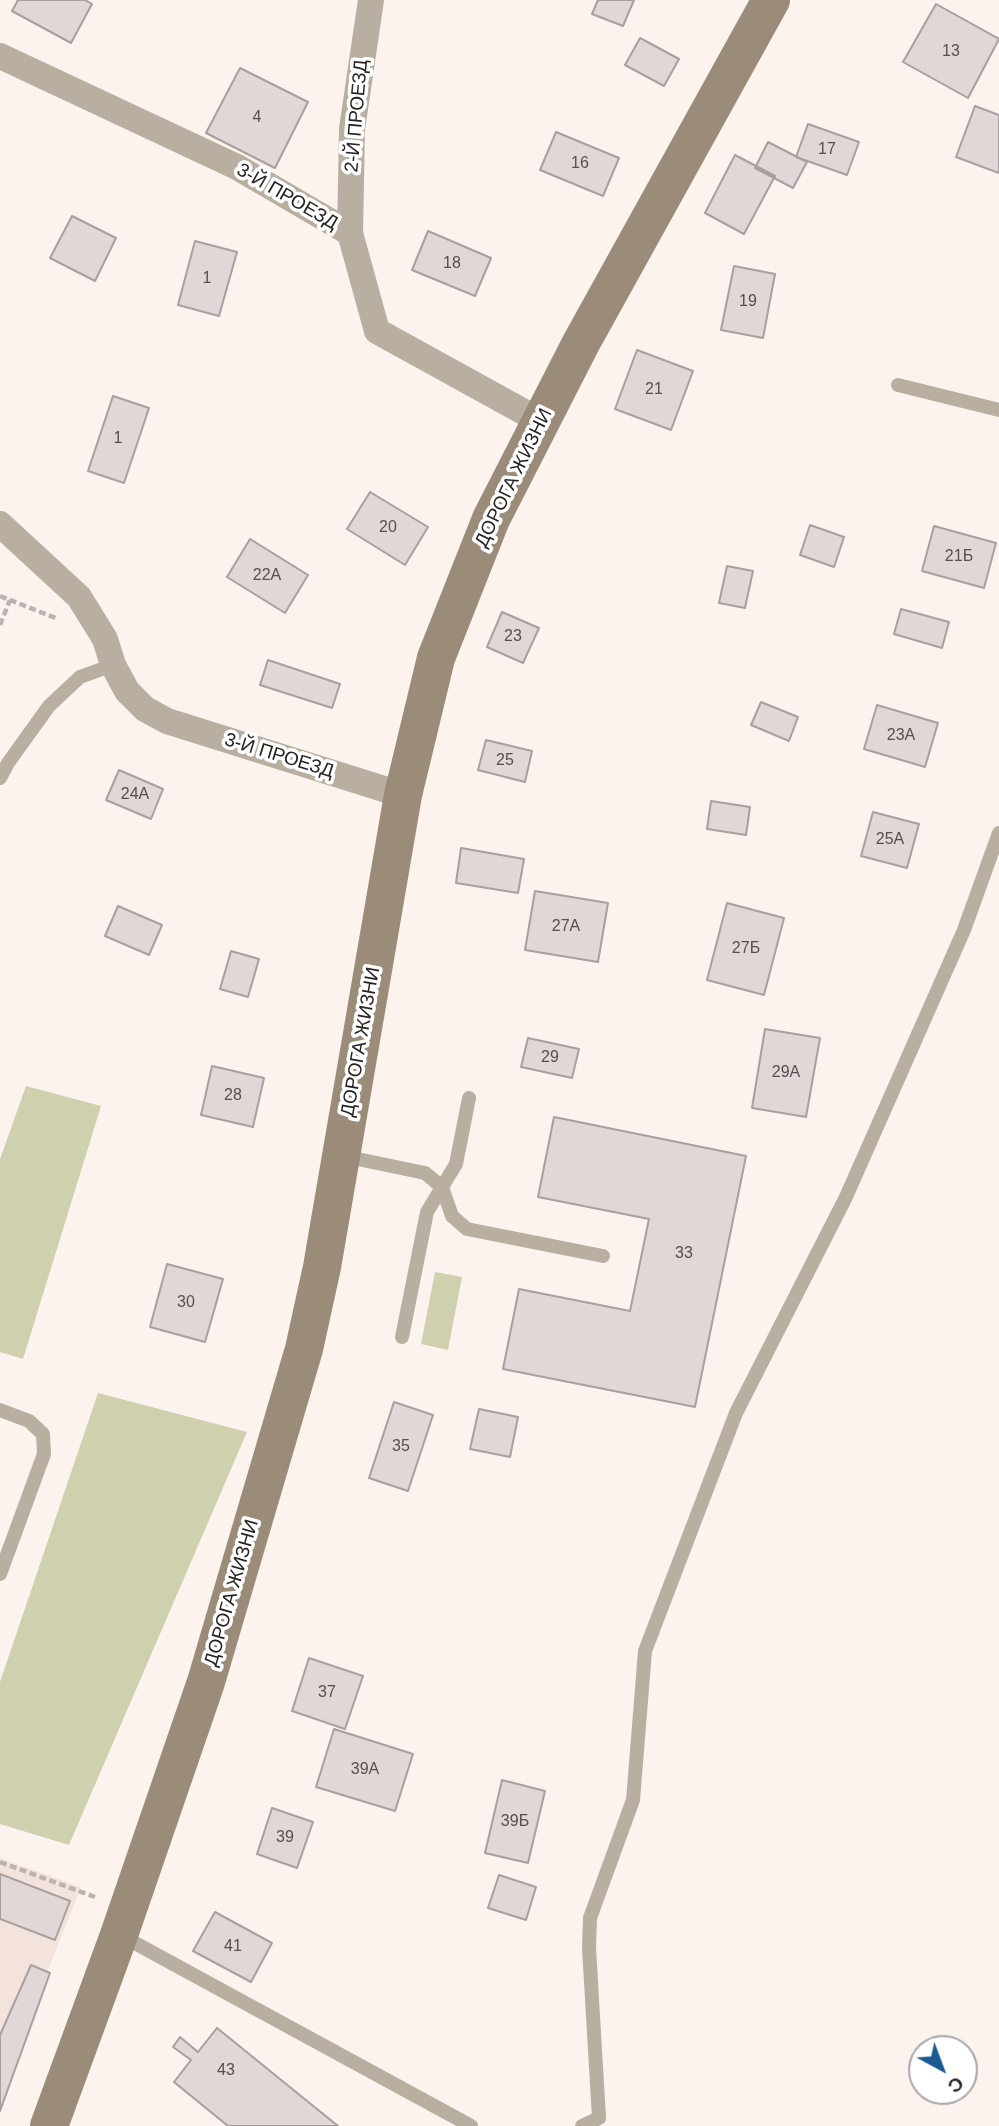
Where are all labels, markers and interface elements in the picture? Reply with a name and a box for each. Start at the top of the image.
house number: 13 [942,42,960,62]
street label: 2-Й ПРОЕЗД [341,59,373,173]
house number: 4 [253,108,261,128]
house number: 17 [818,140,836,160]
house number: 16 [571,154,589,174]
street label: 3-Й ПРОЕЗД [232,159,342,235]
house number: 18 [443,254,461,274]
house number: 1 [203,269,211,289]
house number: 19 [739,292,757,312]
house number: 21 [645,380,663,400]
street label: ДОРОГА ЖИЗНИ [471,405,557,551]
house number: 1 [114,429,122,449]
house number: 20 [379,518,397,538]
house number: 21Б [945,547,973,567]
house number: 22А [253,566,281,586]
house number: 23 [504,627,522,647]
house number: 23А [887,726,915,746]
street label: 3-Й ПРОЕЗД [222,729,336,783]
house number: 25 [496,751,514,771]
house number: 24А [121,785,149,805]
house number: 25А [876,830,904,850]
house number: 27А [552,917,580,937]
house number: 27Б [732,939,760,959]
street label: ДОРОГА ЖИЗНИ [337,965,385,1119]
house number: 29 [541,1048,559,1068]
house number: 29А [772,1063,800,1083]
house number: 28 [224,1086,242,1106]
house number: 33 [675,1244,693,1264]
house number: 30 [177,1293,195,1313]
house number: 35 [392,1437,410,1457]
street label: ДОРОГА ЖИЗНИ [200,1517,264,1669]
house number: 37 [318,1683,336,1703]
house number: 39А [351,1760,379,1780]
house number: 39Б [501,1812,529,1832]
house number: 39 [276,1828,294,1848]
house number: 41 [224,1937,242,1957]
north arrow [908,2035,978,2105]
house number: 43 [217,2061,235,2081]
text: С [944,2072,968,2097]

